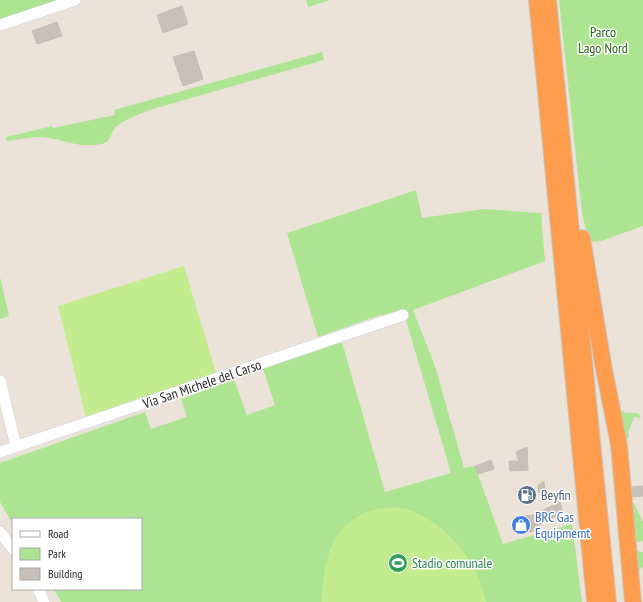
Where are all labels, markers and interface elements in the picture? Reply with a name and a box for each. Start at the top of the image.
park label: Parco Lago Nord [578,23,628,57]
street label: Via San Michele del Carso [139,355,264,413]
fuel station icon: Beyfin [516,484,538,506]
place label: Beyfin [541,486,571,504]
place label: BRC Gas Equipmemt [535,508,590,542]
shop icon: BRC Gas Equipmemt [510,514,532,536]
legend [12,518,142,590]
text: Road [48,526,68,541]
text: Park [48,546,66,561]
sports icon: Stadio comunale [387,552,409,574]
place label: Stadio comunale [412,554,493,572]
text: Building [48,566,83,581]

